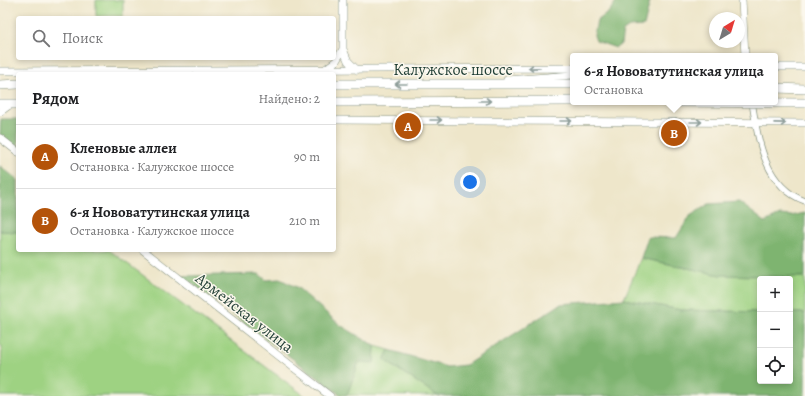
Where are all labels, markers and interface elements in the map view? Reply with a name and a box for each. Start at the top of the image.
north arrow [709,12,745,48]
search box [16,16,336,60]
icon: search [30,27,52,49]
text: Поиск [62,28,103,48]
popup [570,53,778,105]
street label: Калужское шоссе [393,59,513,81]
text: 6-я Нововатутинская улица [584,61,764,81]
one-way arrow [528,64,541,72]
one-way arrow [395,80,408,88]
text: Остановка [584,81,643,98]
text: Рядом [32,87,79,110]
text: Найдено: 2 [259,90,320,107]
one-way arrow [478,97,491,105]
pin: A [395,111,421,141]
one-way arrow [429,116,442,124]
one-way arrow [559,117,572,125]
pin: B [661,118,687,148]
one-way arrow [689,118,702,126]
one-way arrow [773,119,786,127]
text: Кленовые аллеи [70,138,177,158]
text: A [41,148,49,165]
text: 90 m [294,148,320,165]
text: Остановка · Калужское шоссе [70,158,234,175]
your location [460,172,480,192]
text: 6-я Нововатутинская улица [70,202,250,222]
text: B [41,212,49,229]
text: 210 m [289,212,320,229]
text: Остановка · Калужское шоссе [70,222,234,239]
street label: Армейская улица [190,267,298,358]
map controls [757,276,793,384]
button: + [757,276,793,312]
button: − [757,312,793,348]
button: locate [757,348,793,384]

